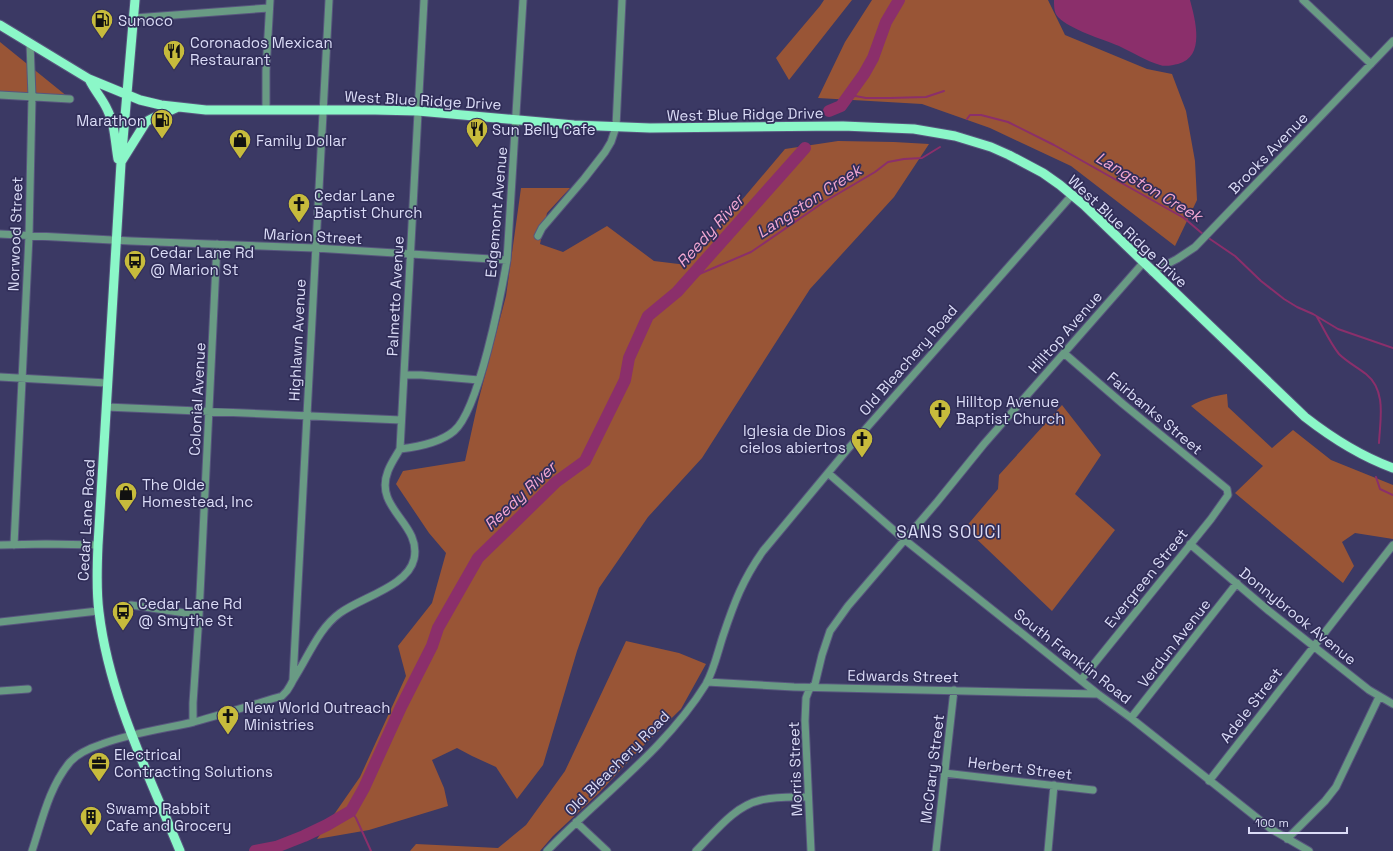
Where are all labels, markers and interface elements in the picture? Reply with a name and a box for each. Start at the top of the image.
fuel station icon: Sunoco [89,7,115,40]
place label: Sunoco [118,11,173,30]
place label: Coronados Mexican Restaurant [190,33,333,69]
restaurant icon: Coronados Mexican Restaurant [161,38,187,71]
street label: West Blue Ridge Drive [344,86,502,114]
street label: West Blue Ridge Drive [666,103,824,125]
fuel station icon: Marathon [149,107,175,140]
street label: Brooks Avenue [1224,108,1312,198]
place label: Marathon [76,111,146,130]
restaurant icon: Sun Belly Cafe [464,116,490,149]
place label: Sun Belly Cafe [492,120,596,139]
shop icon: Family Dollar [227,127,253,160]
place label: Family Dollar [256,131,347,150]
street label: Edgemont Avenue [481,146,511,278]
water label: Langston Creek [1092,147,1208,228]
water label: Langston Creek [753,158,867,243]
street label: West Blue Ridge Drive [1064,171,1192,292]
street label: Norwood Street [4,176,26,292]
place label: Cedar Lane Baptist Church [314,186,422,222]
water label: Reedy River [672,189,750,272]
church icon: Cedar Lane Baptist Church [286,191,312,224]
street label: Marion Street [263,224,363,248]
street label: Palmetto Avenue [382,235,408,357]
place label: Cedar Lane Rd @ Marion St [150,243,254,279]
bus stop icon: Cedar Lane Rd @ Marion St [122,248,148,281]
street label: Highlawn Avenue [284,278,310,402]
street label: Hilltop Avenue [1024,287,1106,377]
street label: Old Bleachery Road [855,301,961,419]
street label: Colonial Avenue [185,342,209,456]
street label: Fairbanks Street [1103,368,1207,459]
place label: Hilltop Avenue Baptist Church [956,392,1064,428]
church icon: Hilltop Avenue Baptist Church [927,397,953,430]
place label: Iglesia de Dios cielos abiertos [739,421,846,457]
church icon: Iglesia de Dios cielos abiertos [849,426,875,459]
water label: Reedy River [480,456,562,535]
street label: Cedar Lane Road [73,459,99,581]
place label: The Olde Homestead, Inc [142,475,253,511]
shop icon: The Olde Homestead, Inc [113,480,139,513]
district label: SANS SOUCI [896,521,1002,543]
street label: Evergreen Street [1100,524,1192,631]
street label: Donnybrook Avenue [1236,563,1360,669]
place label: Cedar Lane Rd @ Smythe St [138,594,242,630]
street label: Verdun Avenue [1133,595,1215,691]
bus stop icon: Cedar Lane Rd @ Smythe St [110,599,136,632]
street label: South Franklin Road [1010,604,1136,708]
street label: Adele Street [1216,664,1286,746]
street label: Edwards Street [847,666,959,686]
place label: New World Outreach Ministries [244,698,390,734]
church icon: New World Outreach Ministries [215,703,241,736]
street label: Old Bleachery Road [561,707,673,819]
street label: McCrary Street [916,713,948,825]
street label: Morris Street [784,721,806,817]
place label: Electrical Contracting Solutions [114,745,273,781]
office icon: Electrical Contracting Solutions [86,750,112,783]
street label: Herbert Street [967,752,1073,784]
place label: Swamp Rabbit Cafe and Grocery [106,799,231,835]
building icon: Swamp Rabbit Cafe and Grocery [78,804,104,837]
scale bar [1249,809,1347,835]
text: 100 m [1255,815,1289,831]

